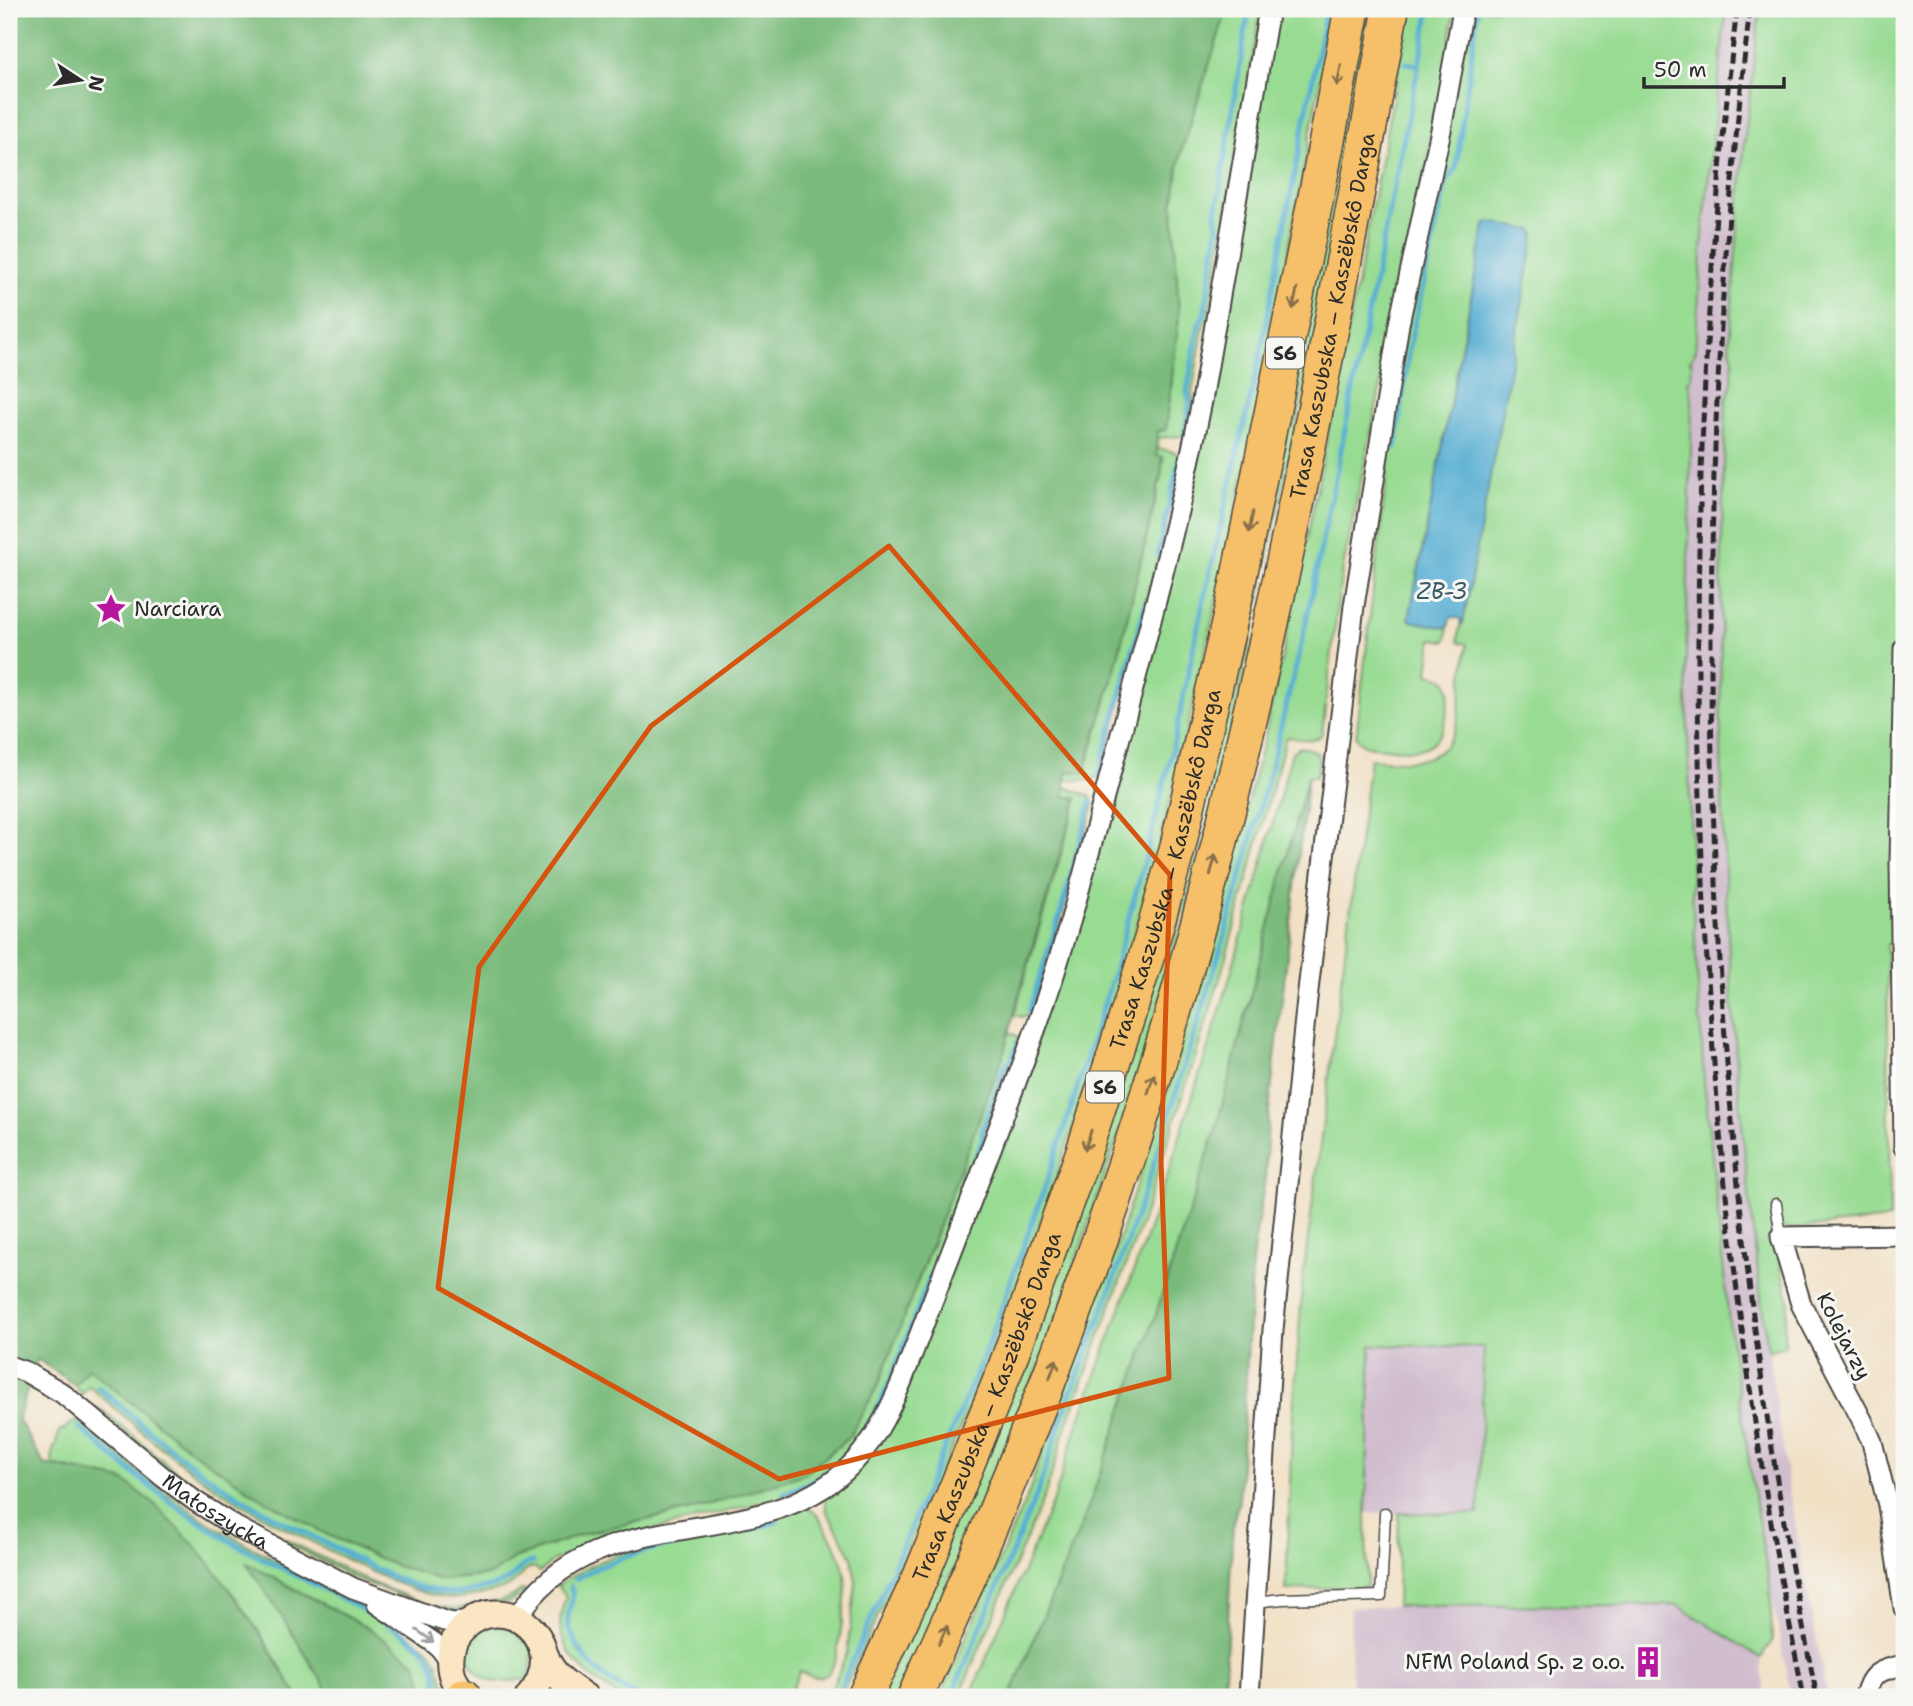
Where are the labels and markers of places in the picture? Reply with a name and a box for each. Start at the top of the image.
place icon: Narciara [94,592,128,626]
place label: Narciara [134,595,221,623]
building icon: NFM Poland Sp. z o.o. [1631,1645,1665,1679]
place label: NFM Poland Sp. z o.o. [1405,1648,1625,1676]

